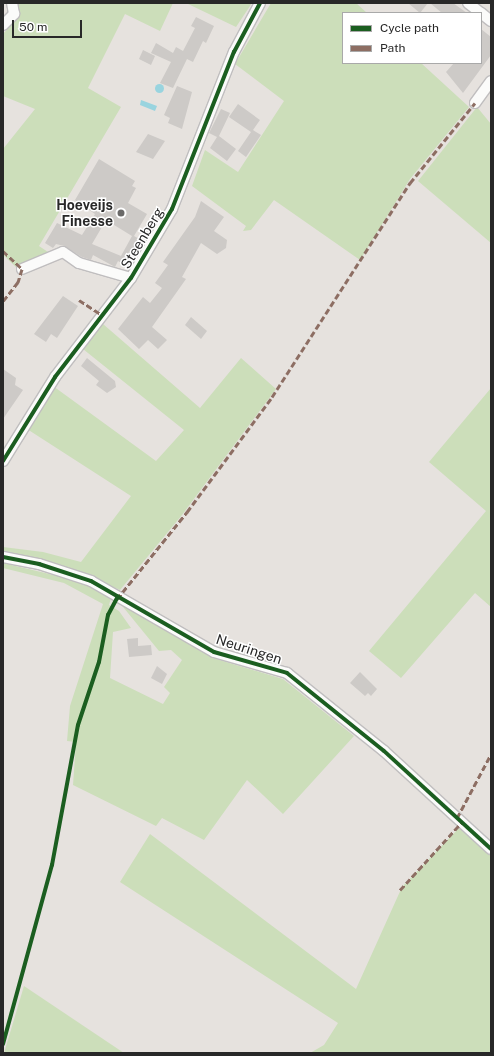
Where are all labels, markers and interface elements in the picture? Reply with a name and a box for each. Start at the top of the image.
scale bar [14,12,84,38]
legend [342,12,482,64]
text: 50 m [19,20,47,34]
text: Cycle path [380,21,439,35]
text: Path [380,41,406,55]
place label: Hoeveijs Finesse [56,197,113,230]
street label: Steenberg [117,204,167,272]
marker: Hoeveijs Finesse [116,208,126,218]
street label: Neuringen [214,630,284,668]

